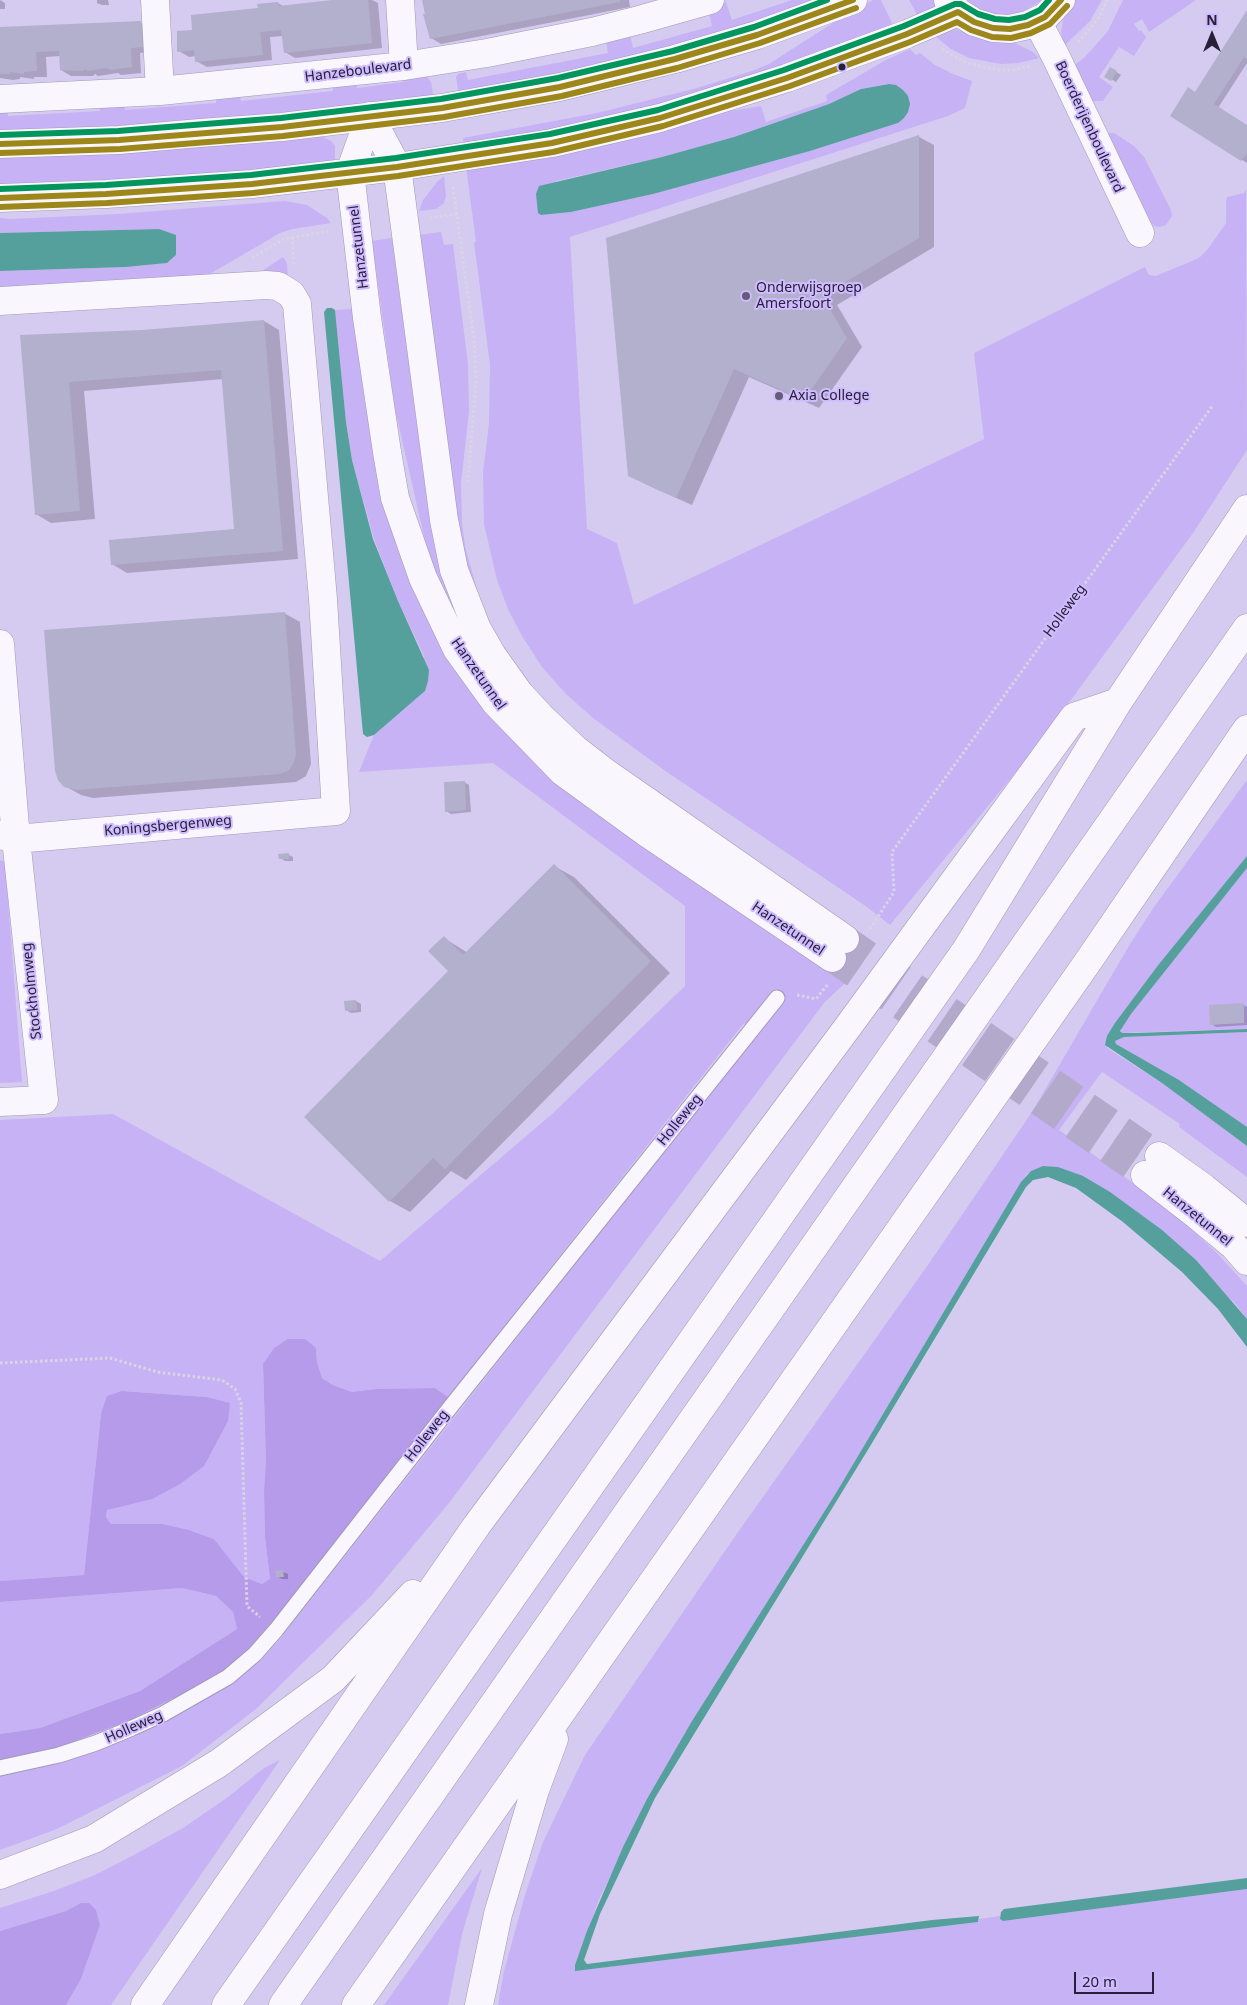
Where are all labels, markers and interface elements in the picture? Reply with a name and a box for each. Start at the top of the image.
north arrow [1187,10,1237,60]
text: N [1206,10,1218,29]
street label: Hanzeboulevard [304,56,412,86]
street label: Boerderijenboulevard [1051,59,1127,195]
unlabelled marker [837,62,847,72]
street label: Hanzetunnel [346,204,372,290]
place label: Onderwijsgroep Amersfoort [756,280,862,312]
marker: Onderwijsgroep Amersfoort [740,290,752,302]
place label: Axia College [789,388,869,404]
marker: Axia College [773,390,785,402]
street label: Holleweg [1040,581,1090,641]
street label: Hanzetunnel [447,635,509,713]
street label: Koningsbergenweg [103,812,233,840]
street label: Hanzetunnel [749,899,827,959]
street label: Stockholmweg [19,942,45,1040]
street label: Holleweg [654,1091,706,1149]
street label: Hanzetunnel [1159,1184,1235,1250]
street label: Holleweg [402,1407,452,1465]
street label: Holleweg [103,1707,165,1747]
scale bar [1077,1962,1157,1994]
text: 20 m [1082,1971,1117,1991]

